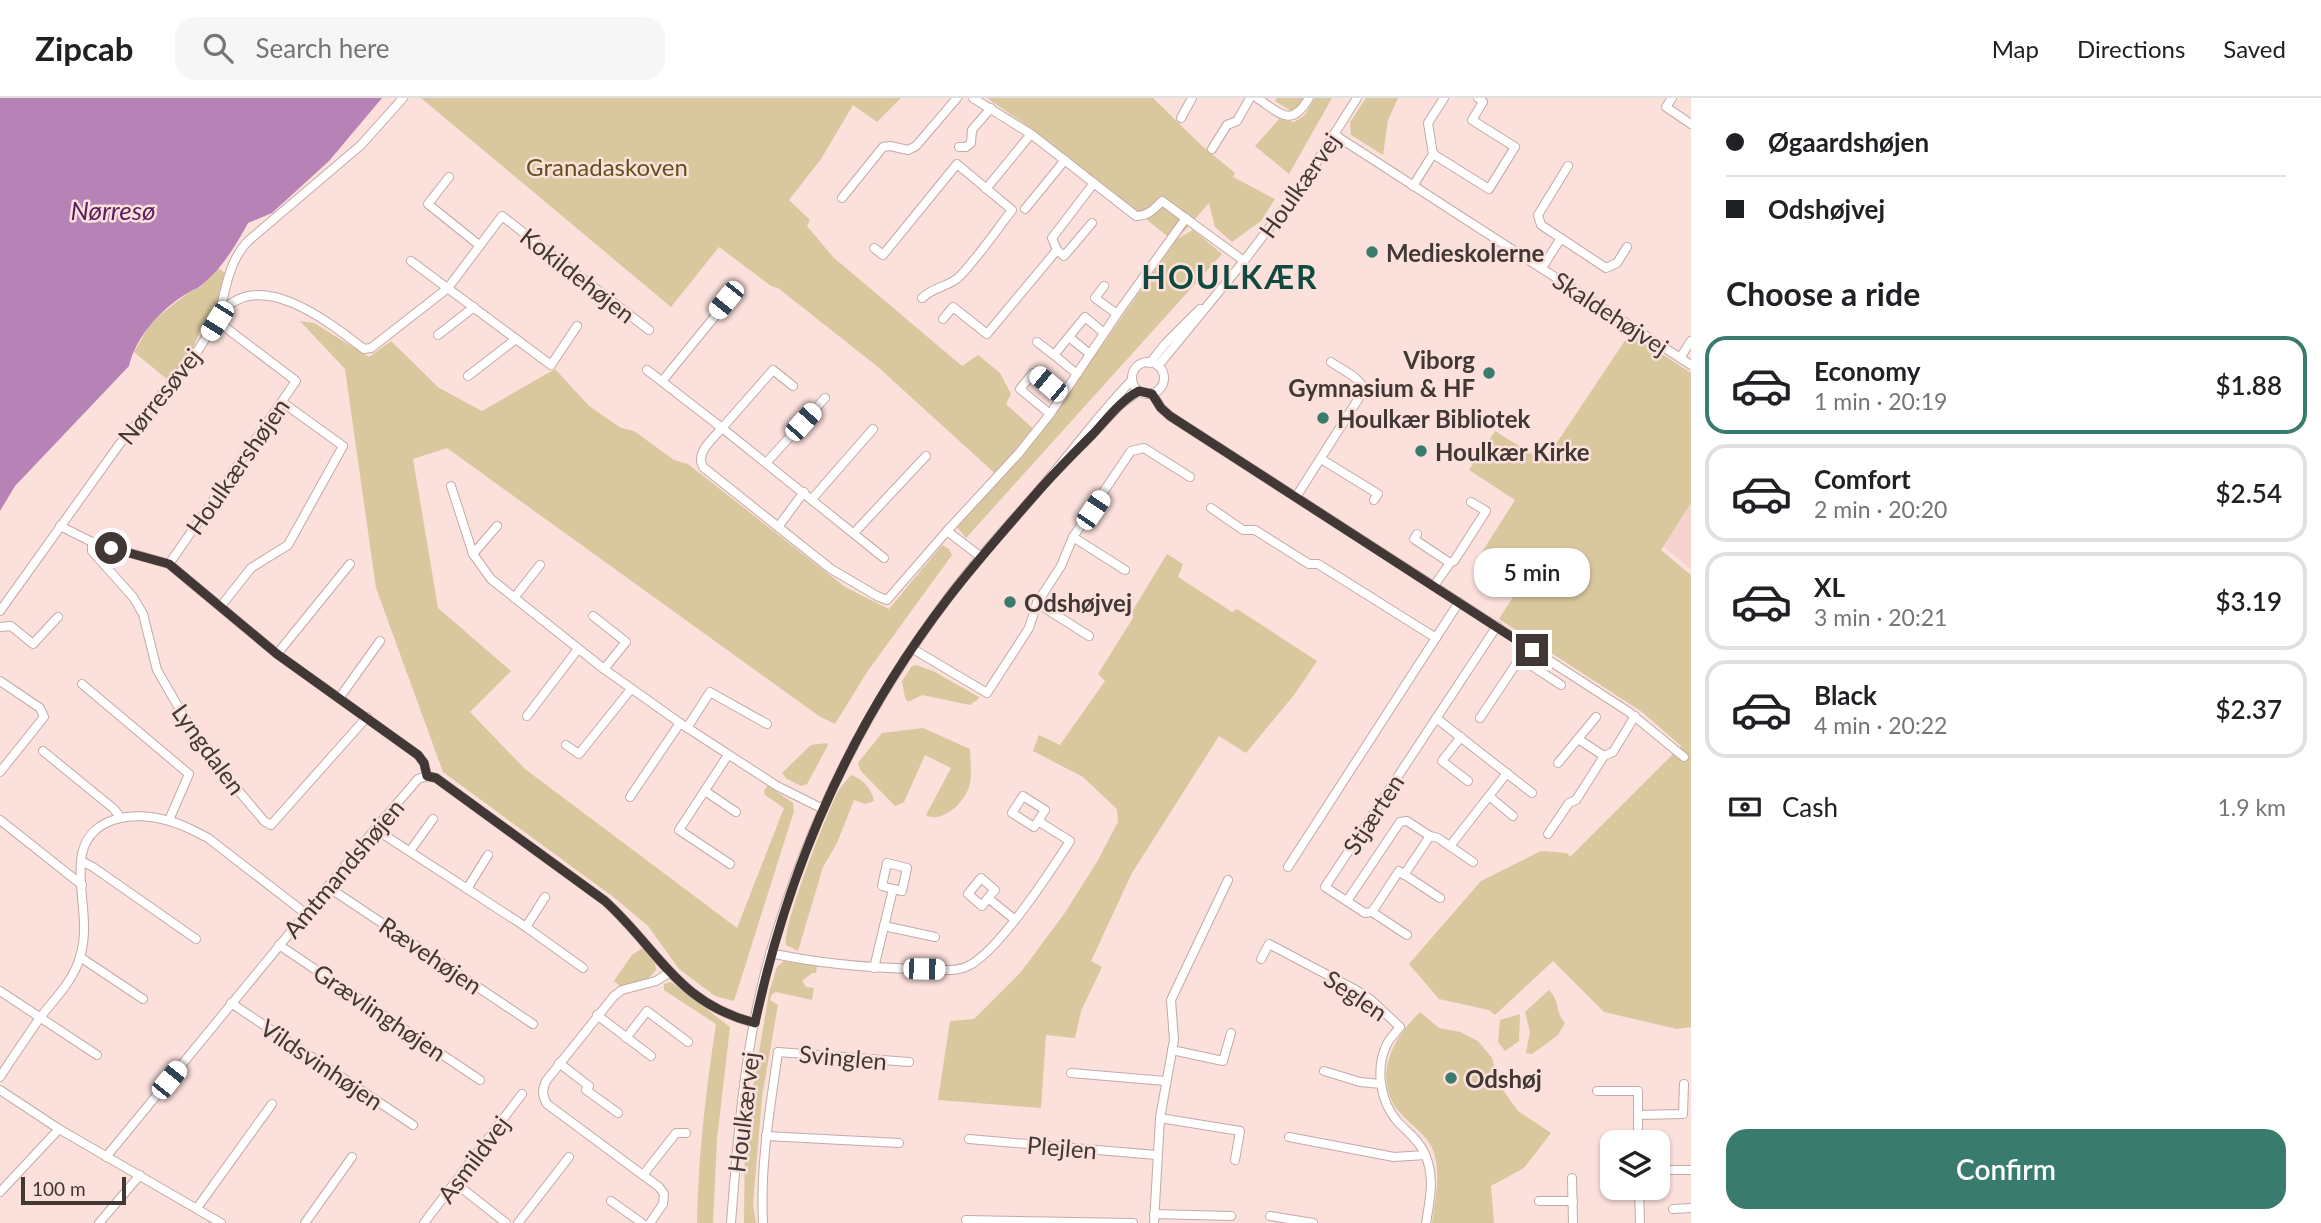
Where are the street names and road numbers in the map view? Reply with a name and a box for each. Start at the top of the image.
street label: Houlkærvej [1252,127,1346,243]
street label: Kokildehøjen [515,221,641,329]
street label: Skaldehøjvej [1548,265,1674,361]
street label: Nørresøvej [111,342,207,450]
street label: Houlkærshøjen [179,392,295,540]
street label: Lyngdalen [166,698,252,800]
street label: Stjærten [1336,769,1410,859]
street label: Amtmandshøjen [277,793,409,943]
street label: Rævehøjen [374,910,488,1000]
street label: Grævlinghøjen [308,957,452,1067]
street label: Seglen [1319,963,1393,1027]
street label: Vildsvinhøjen [255,1012,389,1116]
street label: Svinglen [798,1039,888,1075]
street label: Houlkærvej [721,1050,765,1174]
street label: Asmildvej [431,1110,515,1208]
street label: Plejlen [1026,1129,1098,1165]

